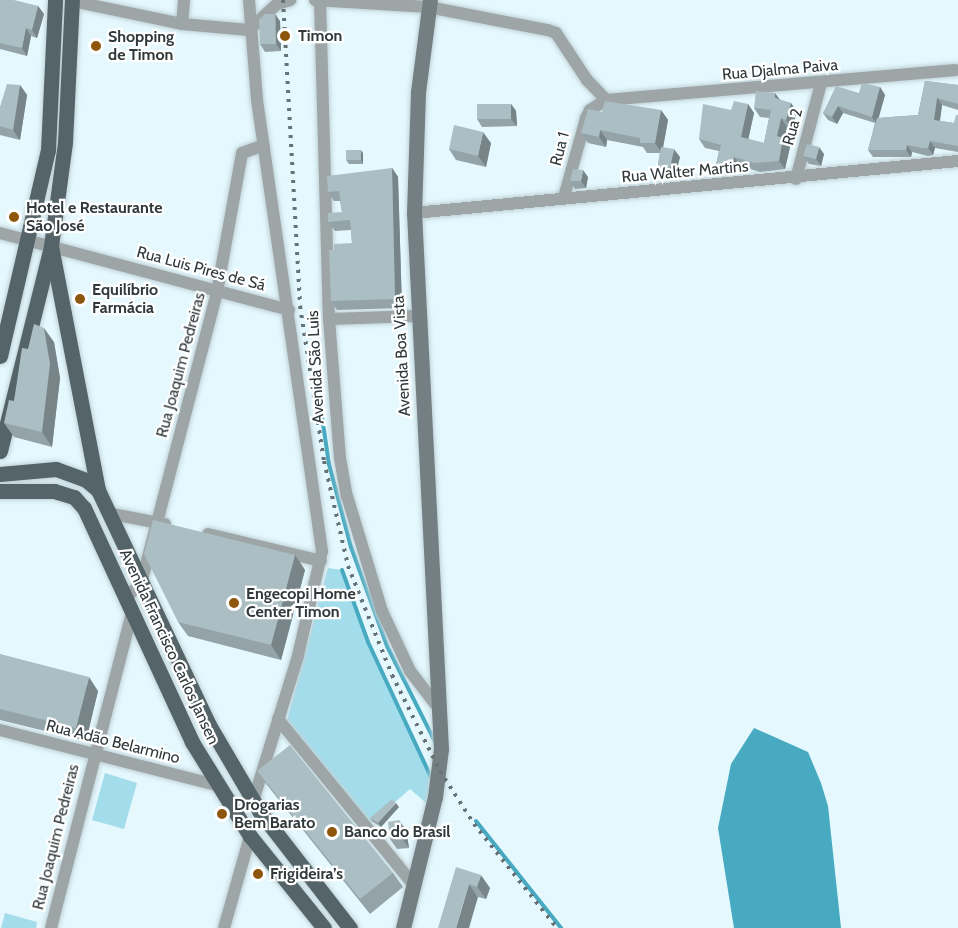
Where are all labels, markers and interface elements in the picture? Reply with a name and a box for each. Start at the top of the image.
place label: Timon [298,26,342,46]
place label: Shopping de Timon [108,27,174,65]
marker: Timon [276,27,294,45]
marker: Shopping de Timon [89,39,103,53]
street label: Rua Djalma Paiva [721,55,839,85]
street label: Rua 2 [779,106,807,148]
street label: Rua 1 [546,130,574,168]
street label: Rua Walter Martins [621,157,749,187]
place label: Hotel e Restaurante São José [26,198,162,236]
marker: Hotel e Restaurante São José [7,210,21,224]
street label: Rua Luis Pires de Sá [135,243,267,295]
place label: Equilíbrio Farmácia [92,280,158,318]
street label: Rua Joaquim Pedreiras [152,290,210,440]
marker: Equilíbrio Farmácia [73,292,87,306]
street label: Avenida Boa Vista [389,295,415,417]
street label: Avenida São Luis [303,310,329,424]
street label: Avenida Francisco Carlos Jansen [115,546,223,748]
place label: Engecopi Home Center Timon [246,584,356,622]
marker: Engecopi Home Center Timon [227,596,241,610]
street label: Rua Adão Belarmino [44,716,182,768]
street label: Rua Joaquim Pedreiras [29,762,83,912]
place label: Drogarias Bem Barato [234,795,315,833]
marker: Drogarias Bem Barato [215,807,229,821]
place label: Banco do Brasil [344,822,450,842]
marker: Banco do Brasil [325,825,339,839]
place label: Frigideira’s [270,864,343,884]
marker: Frigideira’s [251,867,265,881]

